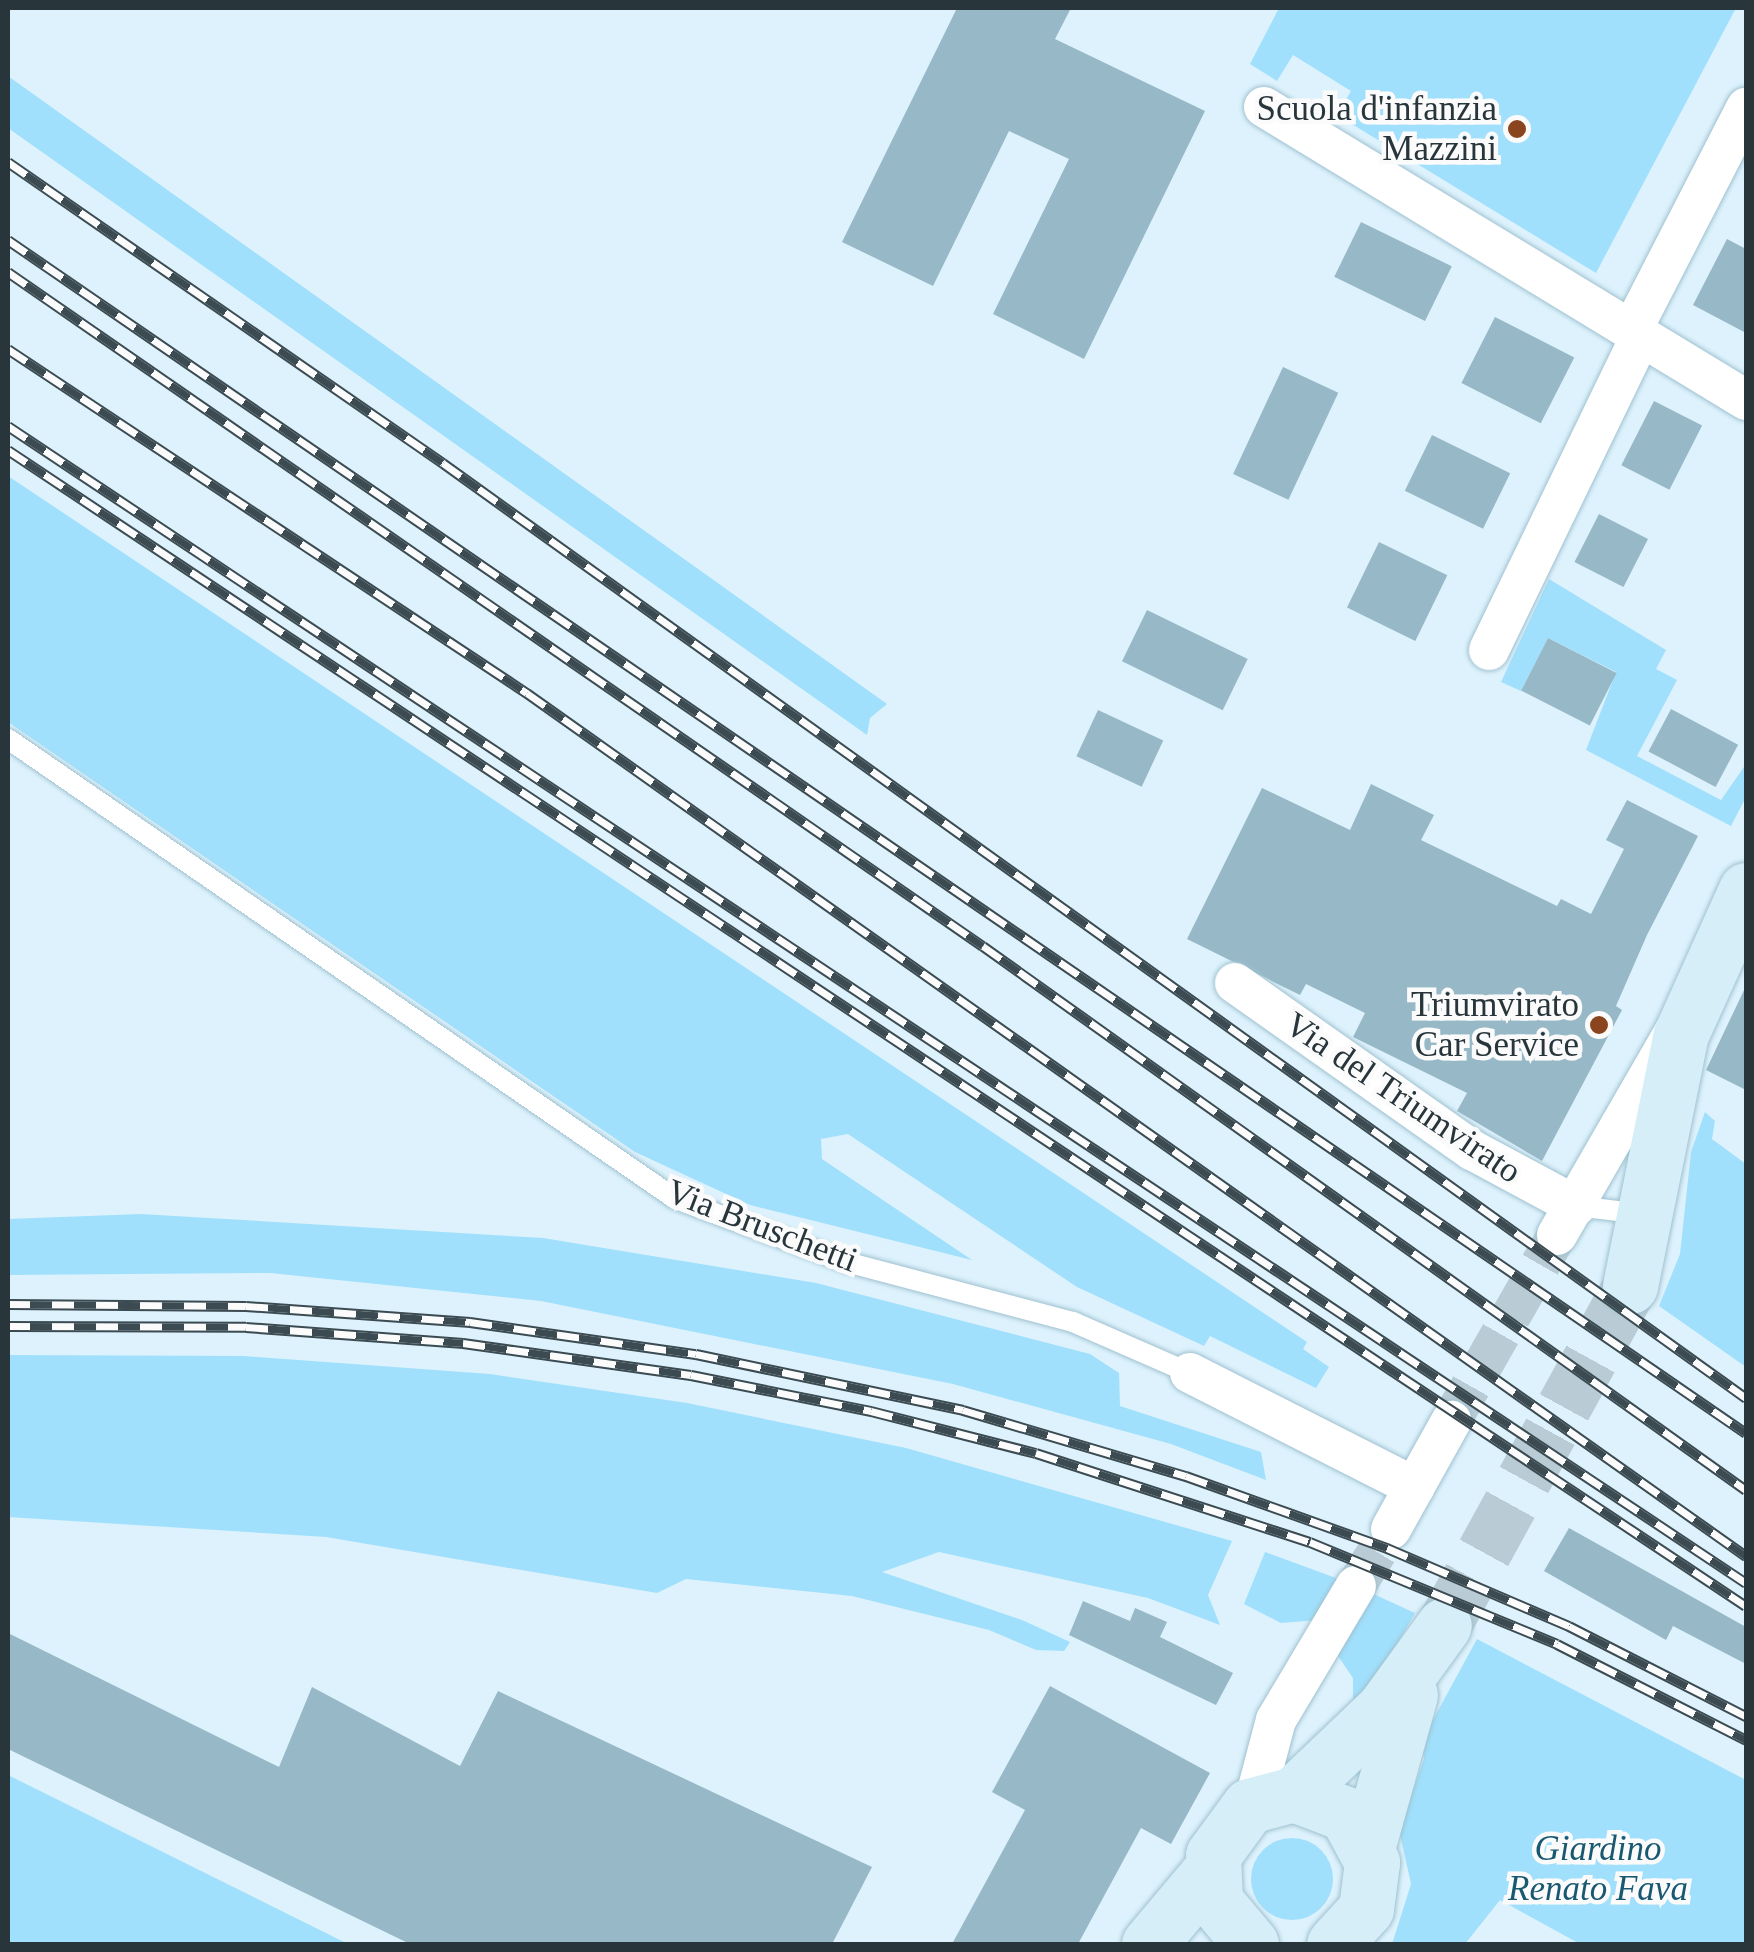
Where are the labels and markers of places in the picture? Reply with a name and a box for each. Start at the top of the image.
place label: Scuola d'infanzia Mazzini [1256,88,1497,170]
marker: Scuola d'infanzia Mazzini [1506,118,1528,140]
place label: Triumvirato Car Service [1411,984,1579,1066]
marker: Triumvirato Car Service [1588,1014,1610,1036]

